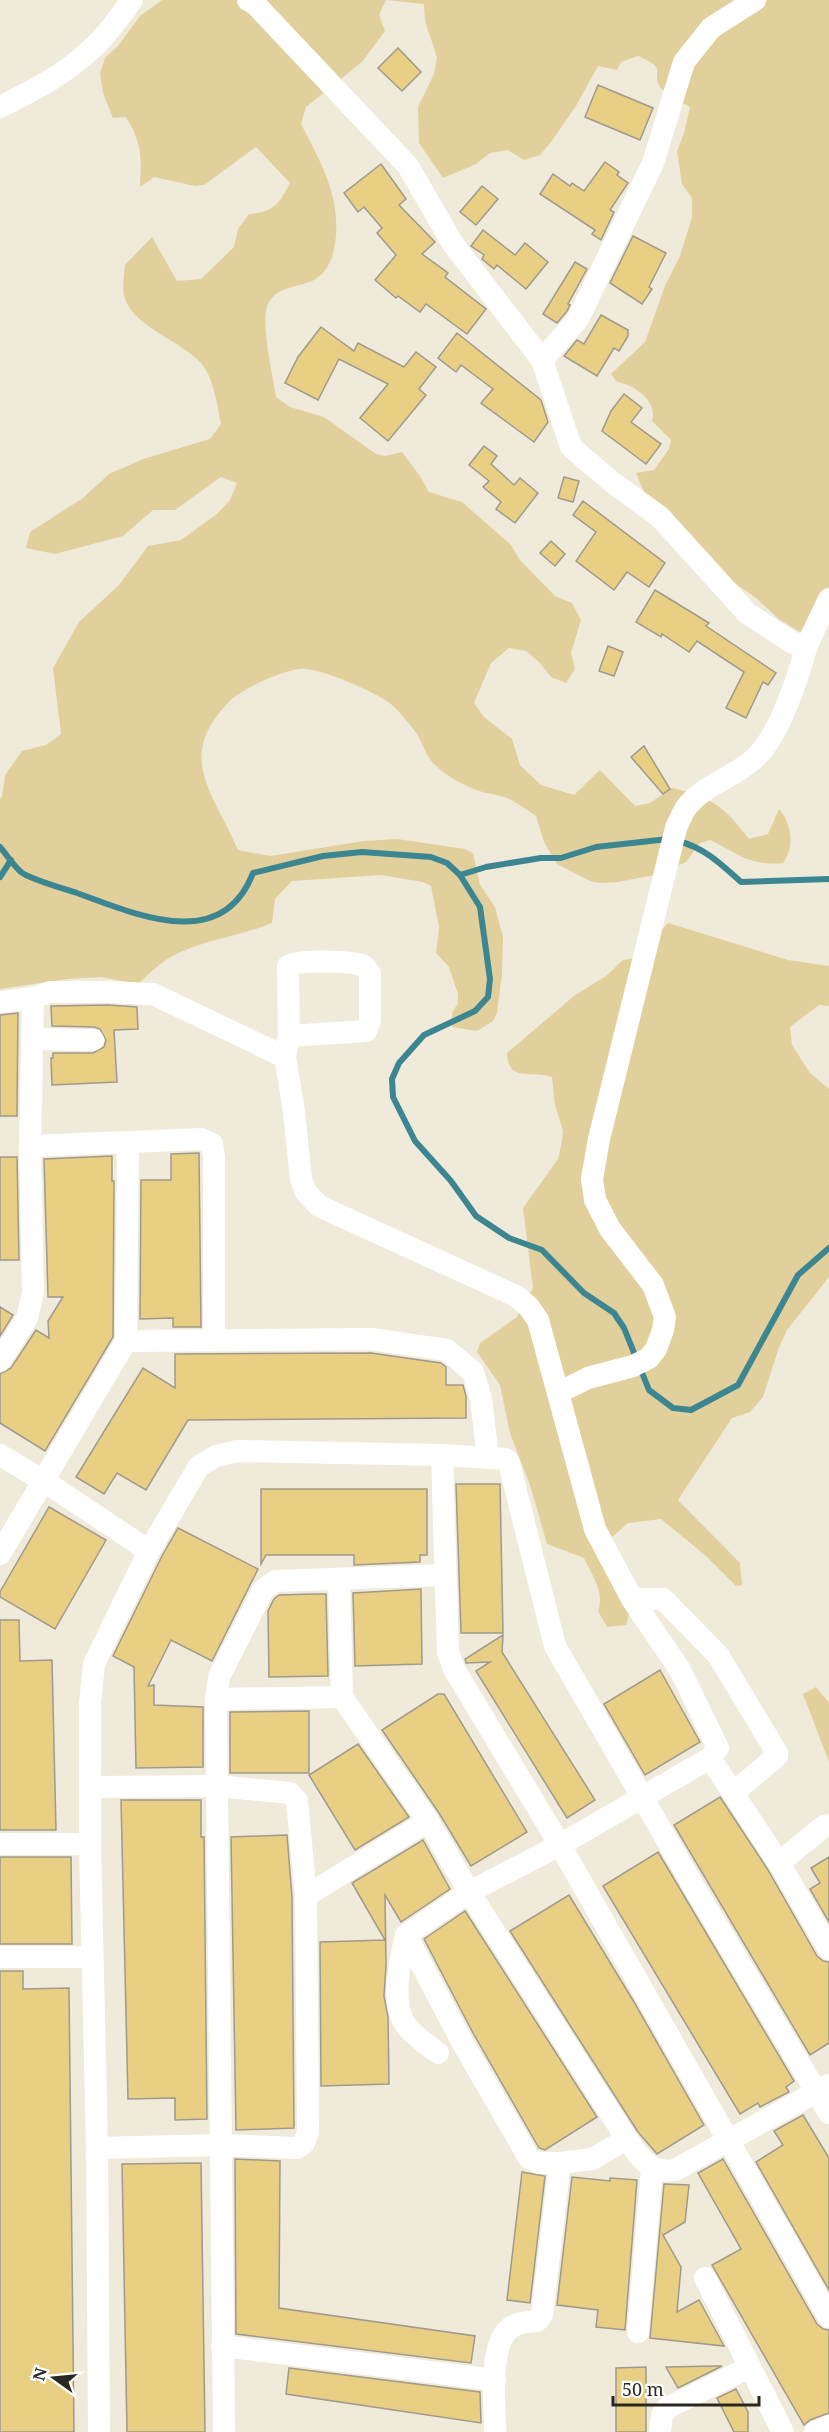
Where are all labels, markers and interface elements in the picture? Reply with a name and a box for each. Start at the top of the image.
north arrow [24,2348,84,2408]
text: N [27,2365,52,2383]
scale bar [613,2369,758,2407]
text: 50 m [622,2377,664,2401]

